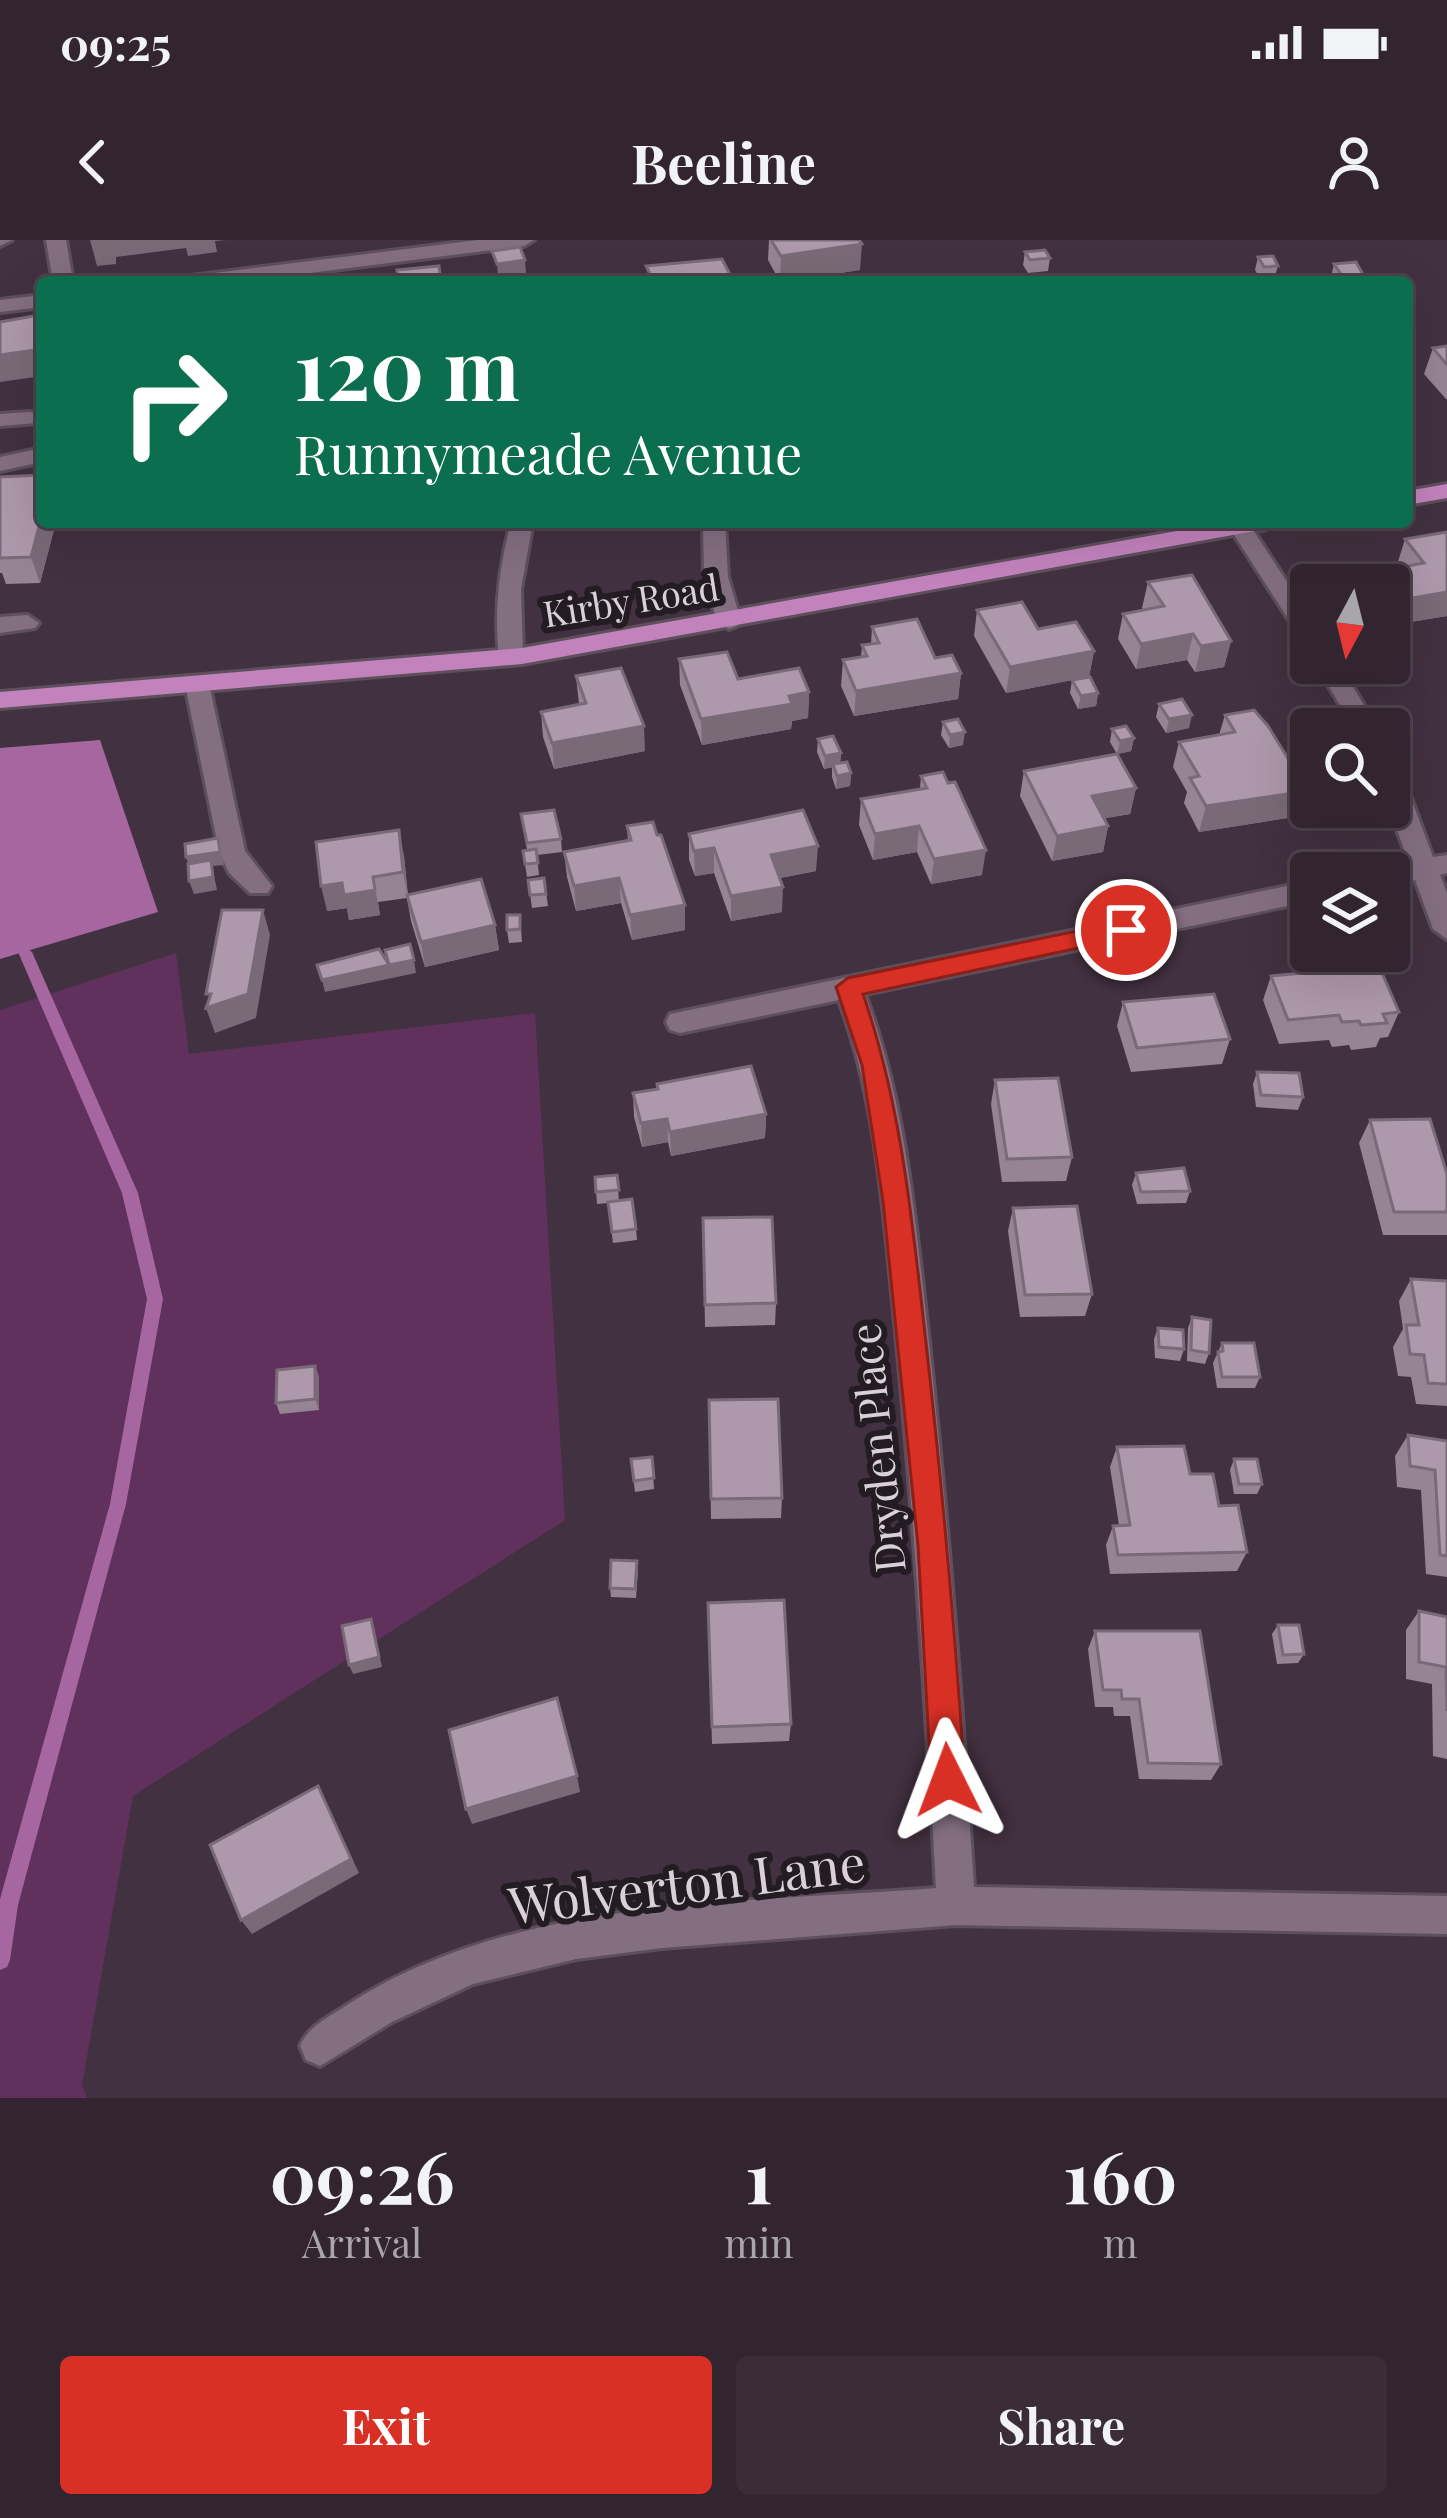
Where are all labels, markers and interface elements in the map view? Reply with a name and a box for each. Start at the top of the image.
text: 09:25 [60,12,171,72]
text: Beeline [631,126,816,198]
icon: back [60,129,126,195]
icon: person [1321,129,1387,195]
text: 120 m [294,310,520,422]
icon: right [96,324,252,480]
text: Runnymeade Avenue [294,417,802,489]
street label: Kirby Road [539,561,722,637]
north arrow [1290,564,1410,684]
map controls [1290,564,1410,972]
button: search [1290,708,1410,828]
button: layers [1290,852,1410,972]
pin [1075,879,1177,981]
icon: arrive [1093,897,1159,963]
street label: Dryden Place [835,1321,917,1575]
position arrow [885,1717,1011,1843]
street label: Wolverton Lane [504,1826,869,1938]
text: 09:26 [270,2126,455,2222]
text: 1 [745,2126,773,2222]
text: 160 [1063,2126,1177,2222]
text: Arrival [302,2216,422,2268]
text: min [724,2216,794,2268]
text: m [1103,2216,1138,2268]
button: Exit [60,2356,712,2494]
button: Share [736,2356,1387,2494]

